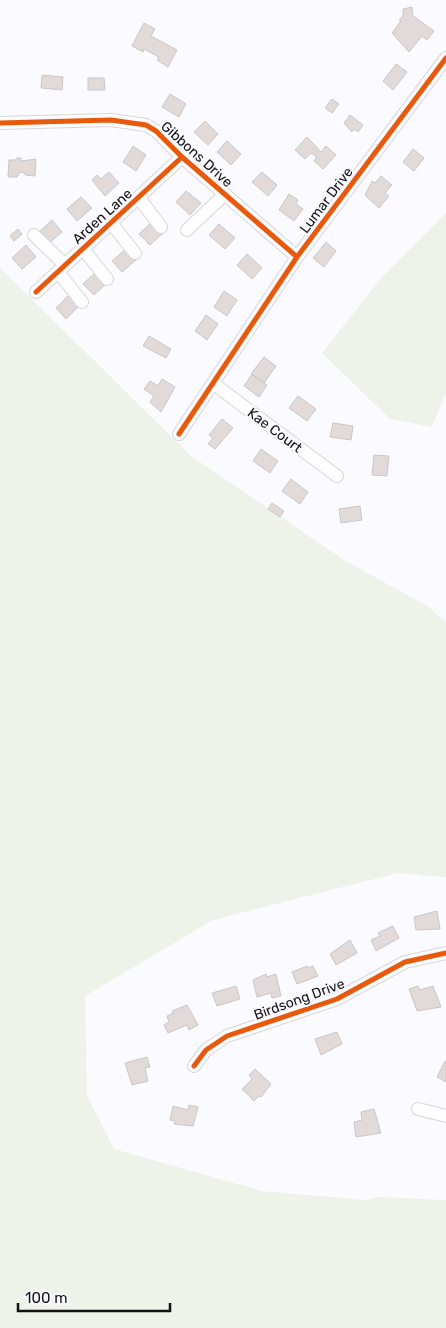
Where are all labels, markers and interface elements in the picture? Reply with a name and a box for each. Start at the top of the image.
street label: Gibbons Drive [157,118,236,191]
street label: Lumar Drive [296,164,357,237]
street label: Arden Lane [69,185,136,248]
street label: Kae Court [244,404,306,457]
street label: Birdsong Drive [251,975,347,1024]
scale bar [18,1280,170,1312]
text: 100 m [25,1289,67,1307]

